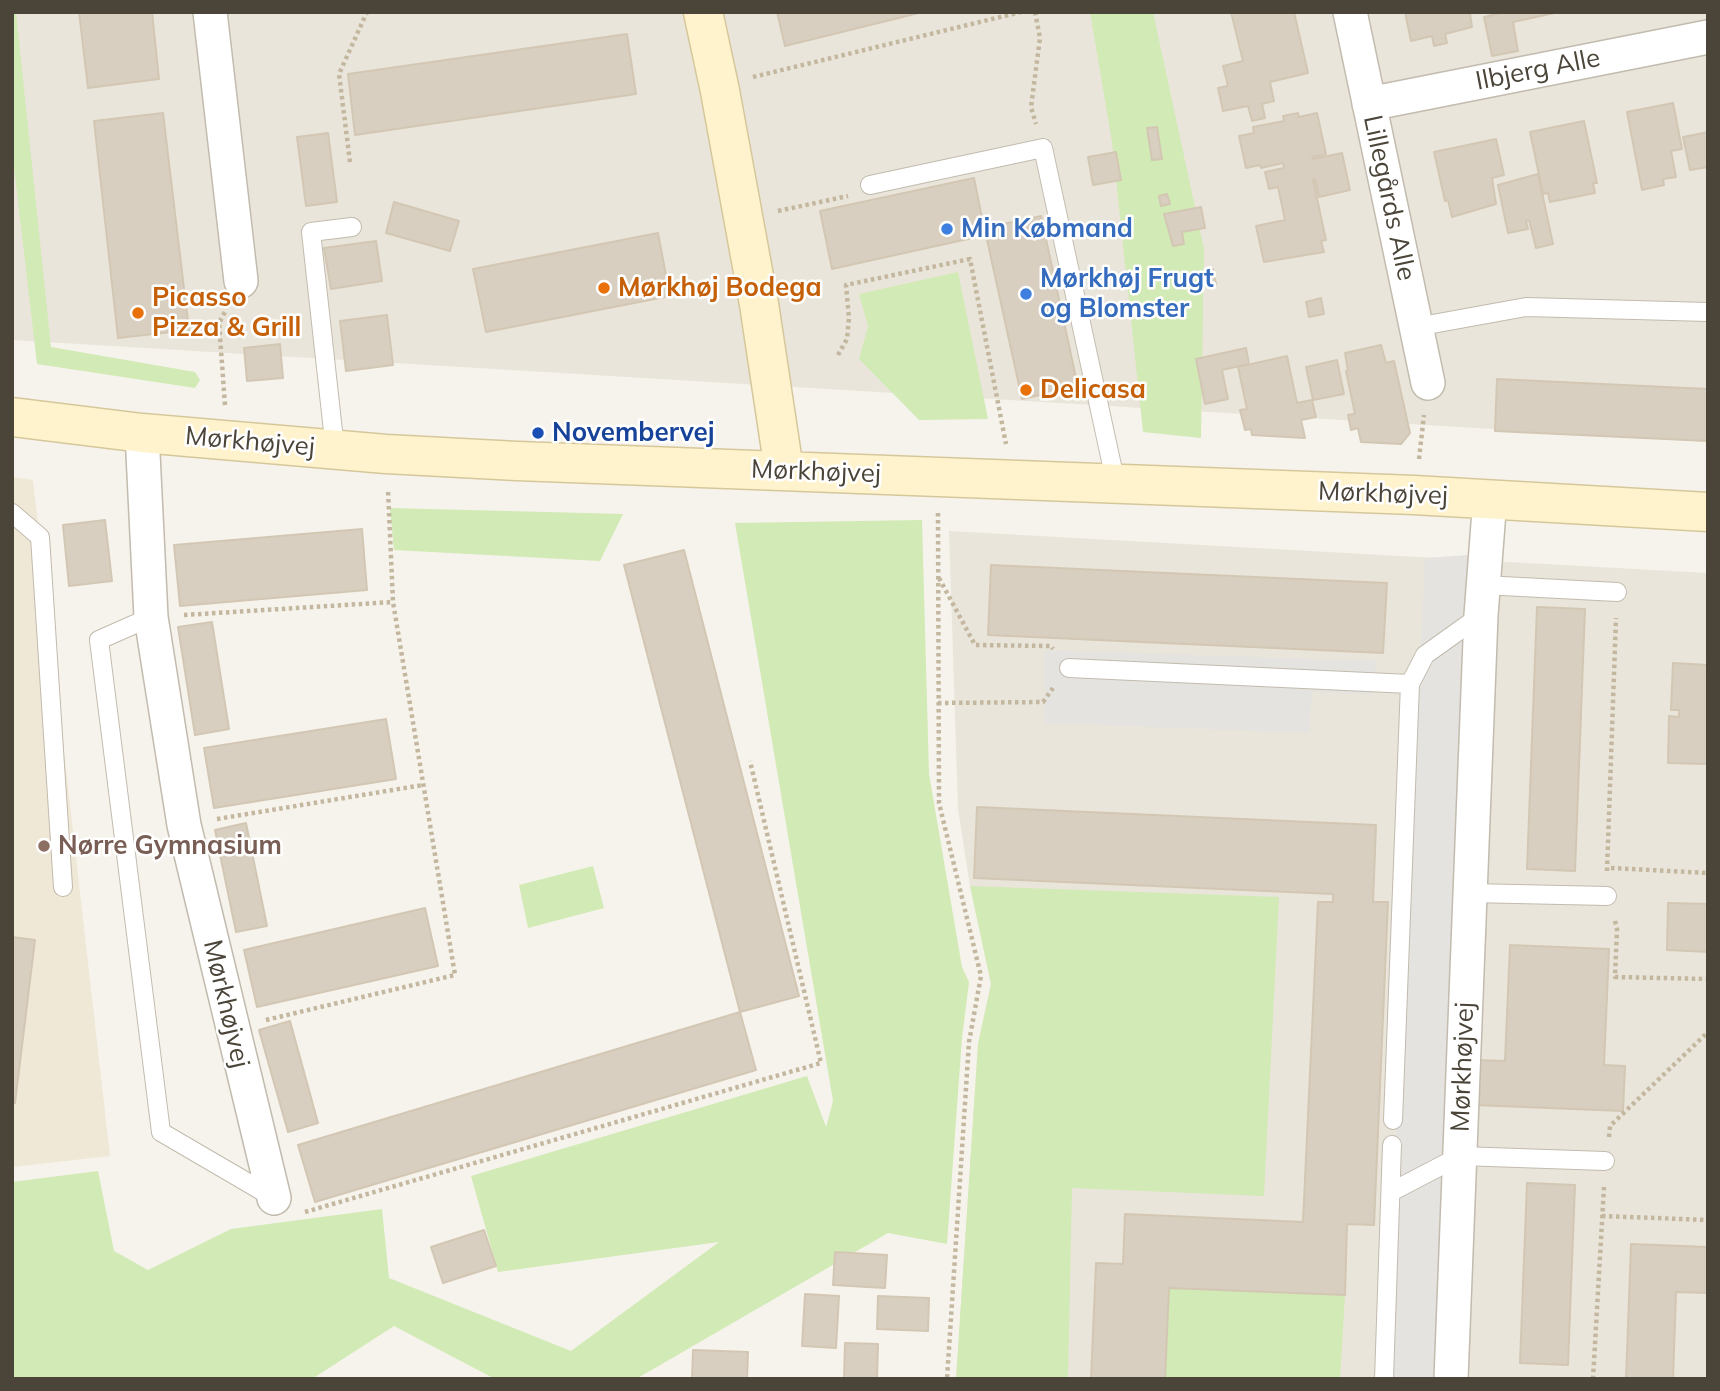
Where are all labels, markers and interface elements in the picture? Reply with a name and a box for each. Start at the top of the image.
street label: Ilbjerg Alle [1473,43,1603,97]
street label: Lillegårds Alle [1356,112,1422,284]
place label: Min Købmand [961,213,1133,245]
marker: Min Købmand [939,221,955,237]
place label: Mørkhøj Frugt og Blomster [1040,263,1214,324]
place label: Mørkhøj Bodega [618,272,822,304]
marker: Mørkhøj Bodega [596,280,612,296]
place label: Picasso Pizza & Grill [152,282,301,344]
marker: Mørkhøj Frugt og Blomster [1018,286,1034,302]
marker: Picasso Pizza & Grill [130,305,146,321]
place label: Delicasa [1040,374,1146,406]
marker: Delicasa [1018,382,1034,398]
place label: Novembervej [552,417,715,449]
street label: Mørkhøjvej [184,421,316,463]
marker: Novembervej [530,425,546,441]
street label: Mørkhøjvej [750,454,882,490]
street label: Mørkhøjvej [1317,476,1449,512]
place label: Nørre Gymnasium [58,830,282,862]
marker: Nørre Gymnasium [36,838,52,854]
street label: Mørkhøjvej [196,937,256,1071]
street label: Mørkhøjvej [1445,1001,1481,1133]

